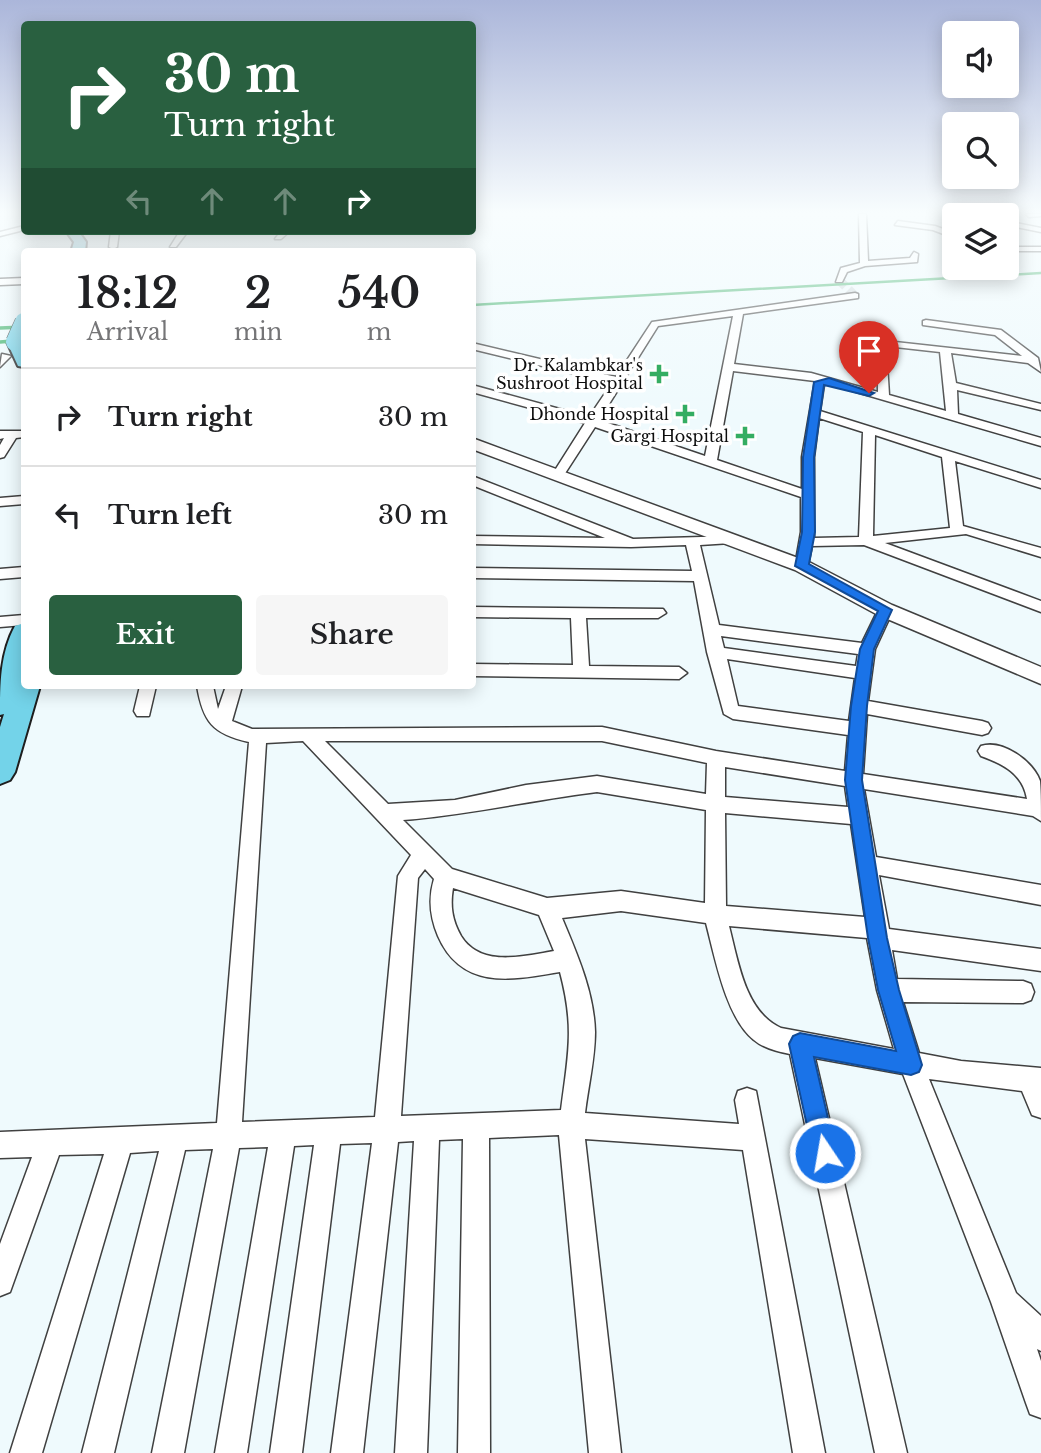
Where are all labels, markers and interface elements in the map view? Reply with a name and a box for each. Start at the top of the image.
map controls [942,21,1019,280]
button: sound [942,21,1019,98]
text: 30 m [164,44,299,105]
icon: right [49,49,140,140]
text: Turn right [164,105,335,145]
button: search [942,112,1019,189]
icon: left [120,182,158,220]
icon: ahead [193,182,231,220]
icon: ahead [266,182,304,220]
icon: right [339,182,377,220]
button: layers [942,203,1019,280]
text: 18:12 [77,267,178,319]
text: 2 [245,267,272,319]
text: 540 [338,267,420,319]
text: Arrival [87,318,168,346]
text: min [234,318,282,346]
text: m [367,318,392,346]
pin [839,321,899,393]
icon: arrive [850,332,888,370]
place label: Dr. Kalambkar's Sushroot Hospital [496,355,643,393]
marker: Dr. Kalambkar's Sushroot Hospital [649,364,669,384]
icon: right [49,398,87,436]
text: Turn right [108,401,253,433]
text: 30 m [378,401,448,433]
place label: Dhonde Hospital [529,404,669,424]
marker: Dhonde Hospital [675,404,695,424]
place label: Gargi Hospital [610,426,729,446]
marker: Gargi Hospital [735,426,755,446]
icon: left [49,496,87,534]
text: Turn left [108,499,232,531]
text: 30 m [378,499,448,531]
button: Exit [49,595,242,675]
button: Share [256,595,448,675]
position arrow [788,1116,862,1190]

